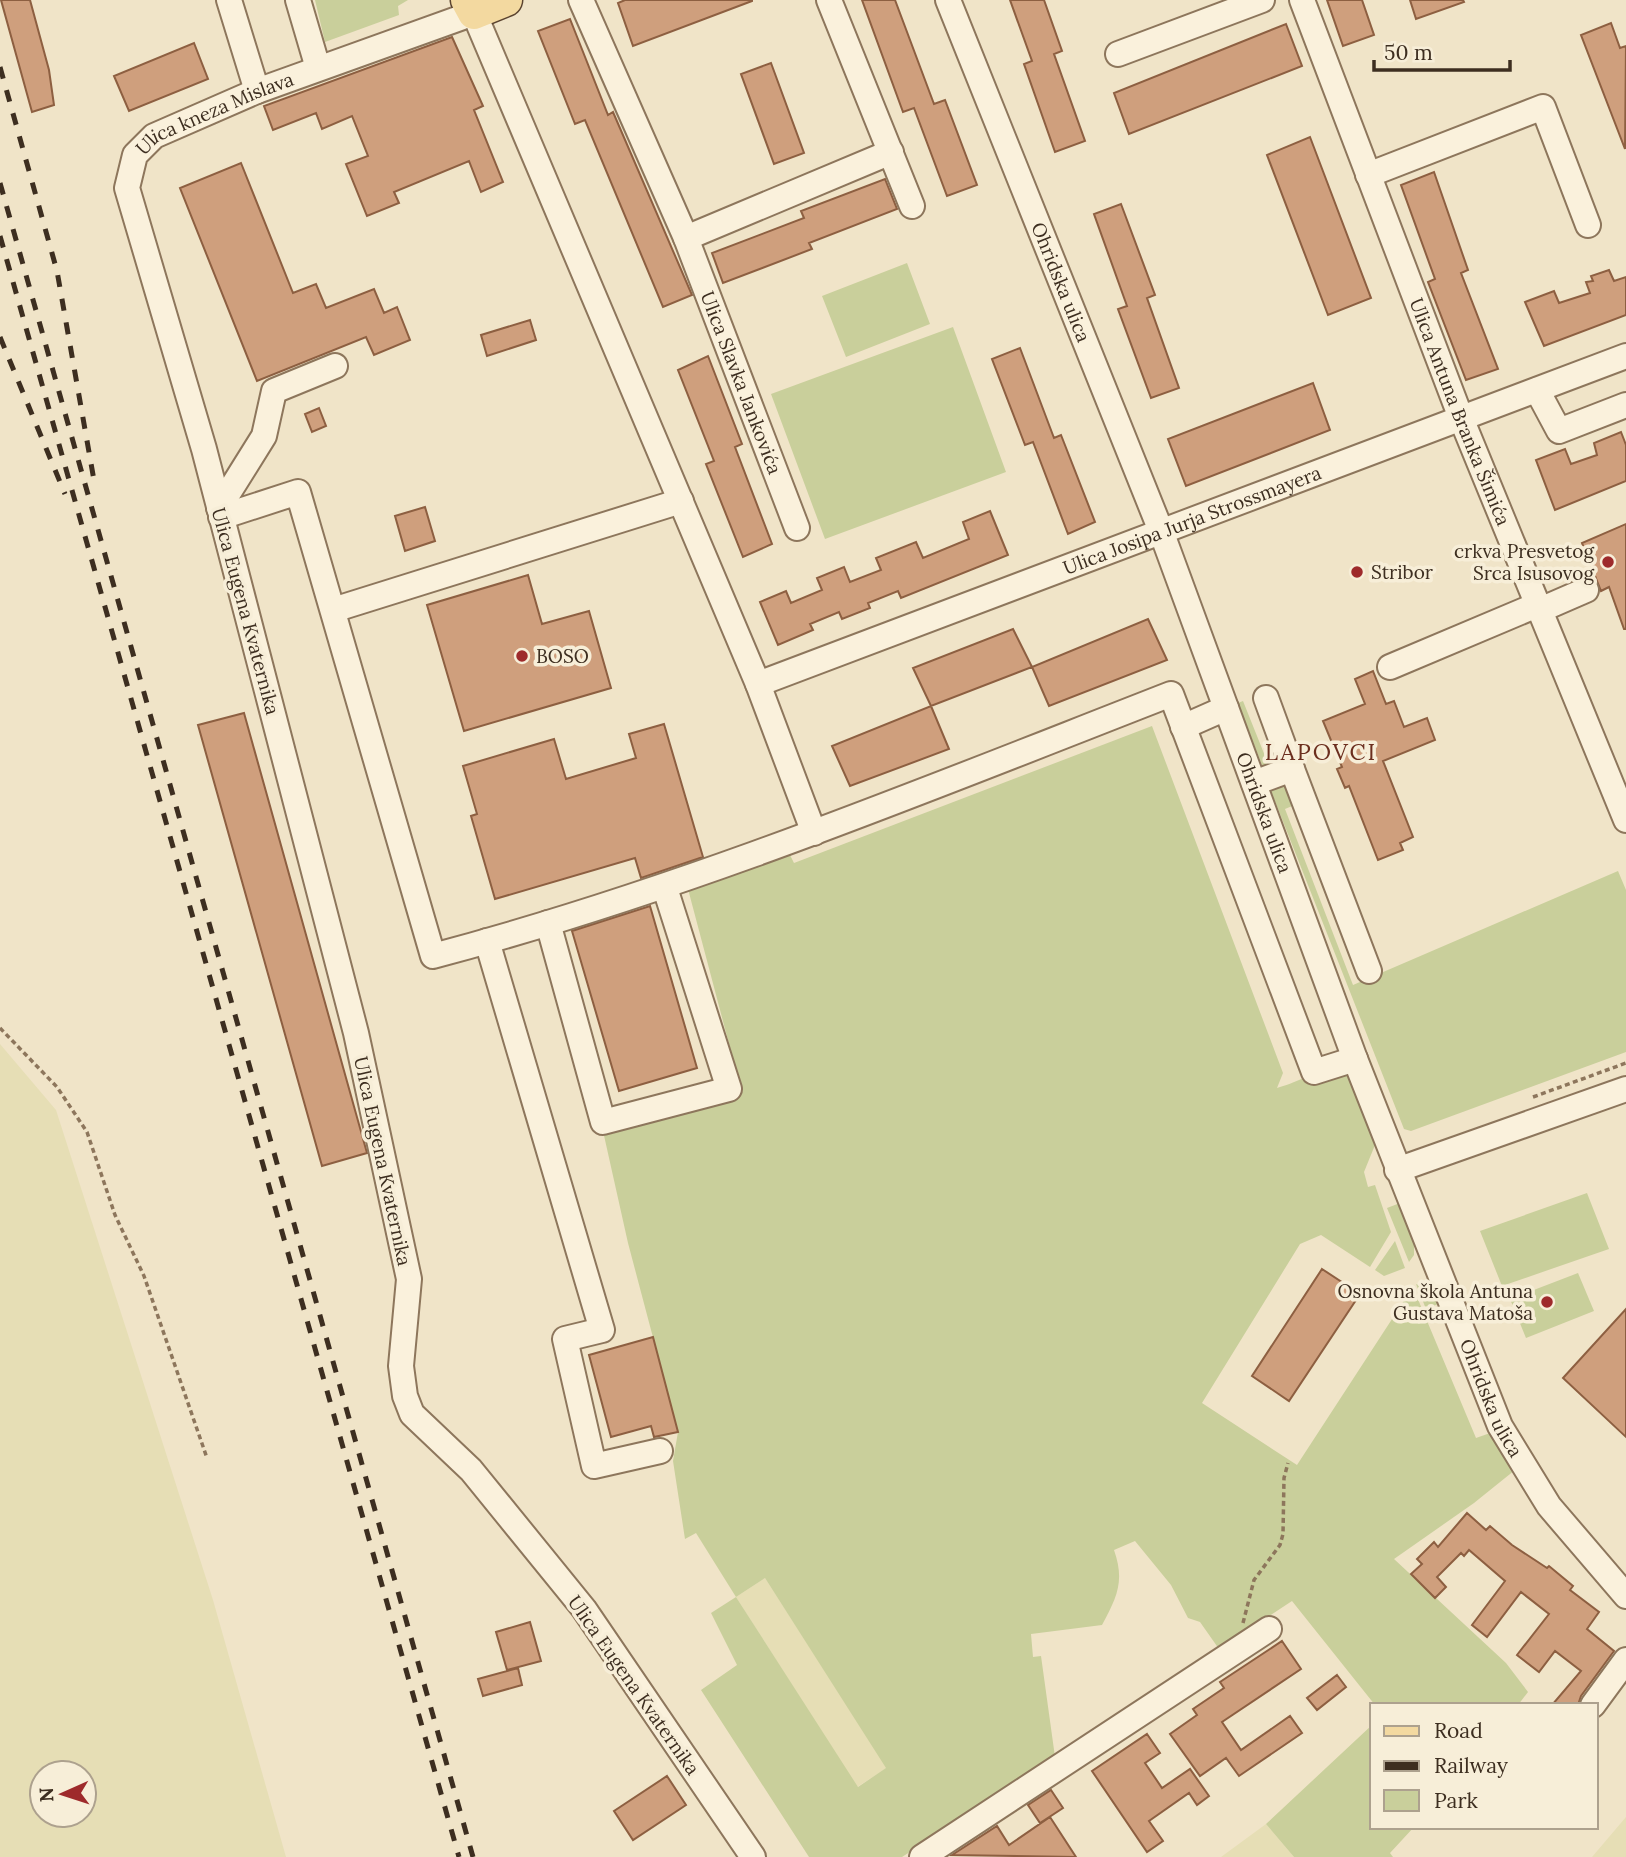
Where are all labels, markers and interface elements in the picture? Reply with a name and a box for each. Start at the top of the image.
scale bar [1374,28,1510,72]
text: 50 m [1384,39,1433,66]
street label: Ulica kneza Mislava [130,67,297,160]
street label: Ohridska ulica [1026,219,1096,346]
street label: Ulica Slavka Jankovića [695,288,787,478]
street label: Ulica Antuna Branka Šimića [1404,295,1516,529]
street label: Ulica Josipa Jurja Strossmayera [1060,460,1325,580]
street label: Ulica Eugena Kvaternika [207,505,285,717]
place label: crkva Presvetog Srca Isusovog [1454,539,1594,585]
marker: crkva Presvetog Srca Isusovog [1600,554,1616,570]
place label: Stribor [1371,560,1434,584]
marker: Stribor [1349,564,1365,580]
place label: BOSO [536,644,589,668]
marker: BOSO [514,648,530,664]
district label: LAPOVCI [1265,737,1377,766]
street label: Ohridska ulica [1231,749,1298,876]
street label: Ulica Eugena Kvaternika [349,1054,417,1268]
place label: Osnovna škola Antuna Gustava Matoša [1337,1279,1533,1325]
marker: Osnovna škola Antuna Gustava Matoša [1539,1294,1555,1310]
street label: Ohridska ulica [1455,1335,1528,1462]
street label: Ulica Eugena Kvaternika [563,1591,705,1780]
legend [1370,1703,1598,1829]
text: Road [1434,1717,1483,1744]
text: Railway [1434,1752,1508,1779]
north arrow [28,1759,98,1829]
text: N [34,1787,58,1803]
text: Park [1434,1787,1478,1814]

